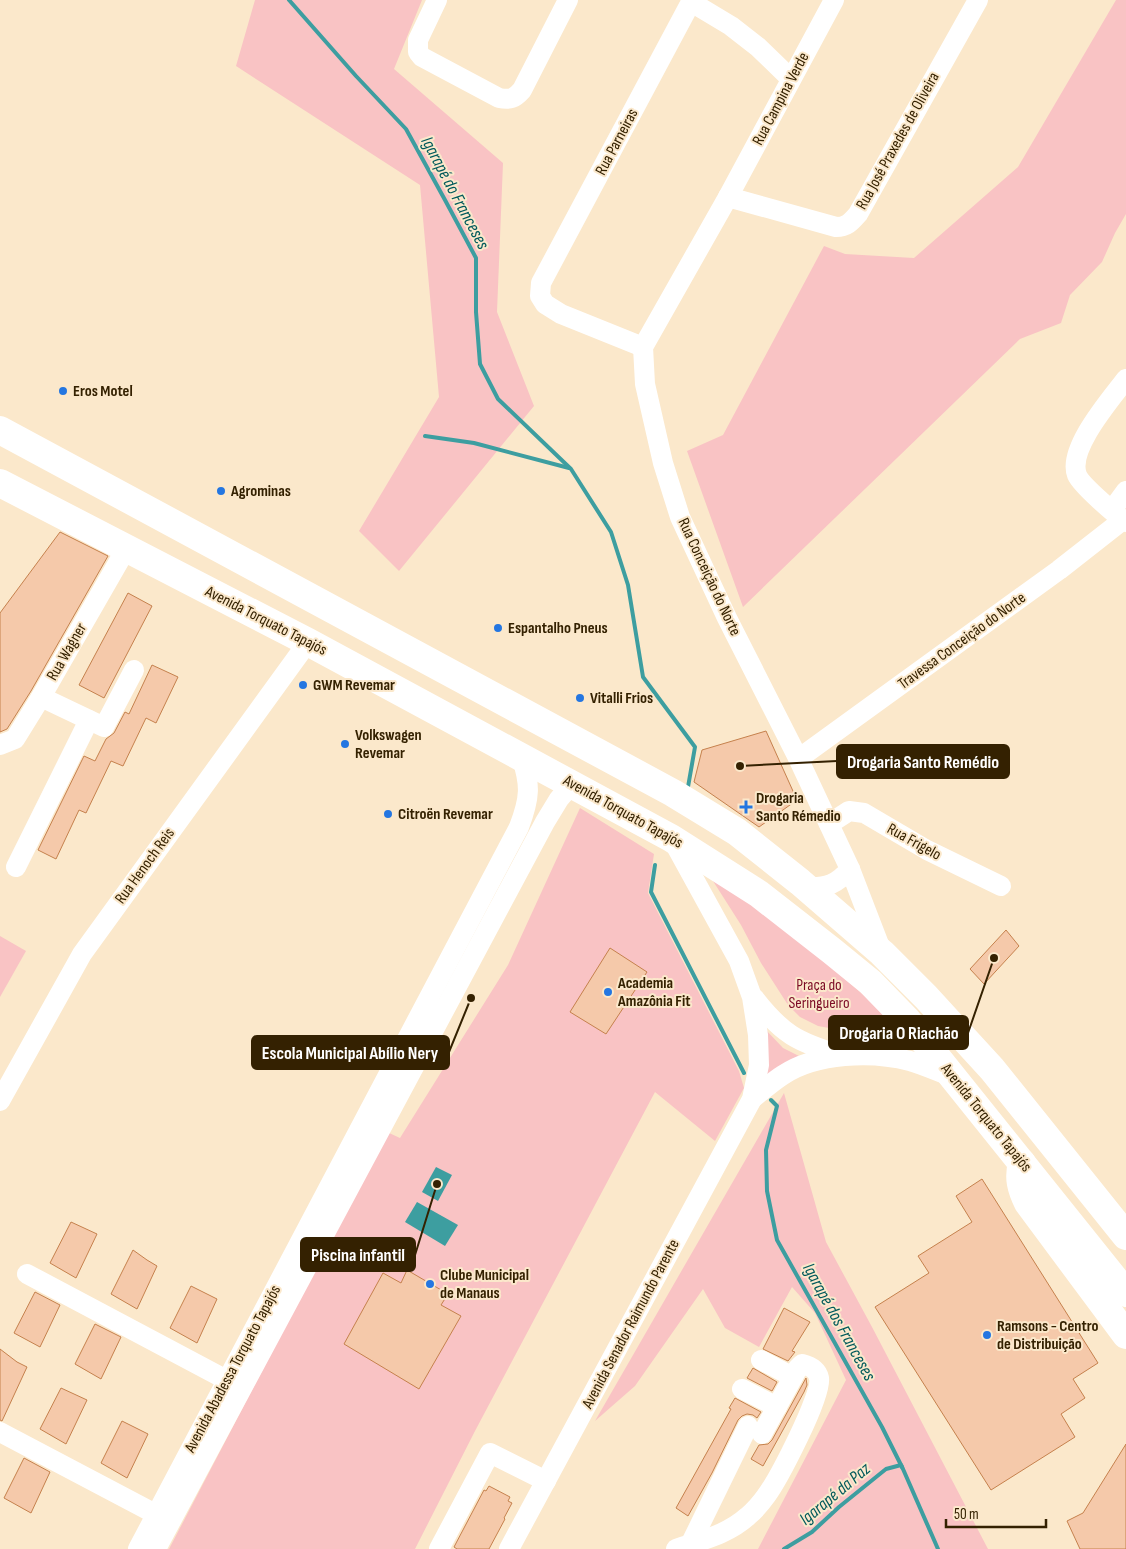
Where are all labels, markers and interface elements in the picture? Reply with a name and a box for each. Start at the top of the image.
street label: Rua Campina Verde [749,49,813,149]
street label: Rua José Praxedes de Oliveira [852,69,944,213]
street label: Rua Parneiras [592,105,643,179]
water label: Igarapé do Franceses [416,133,494,254]
place label: Eros Motel [73,382,133,401]
marker: Eros Motel [57,385,69,397]
place label: Agrominas [230,482,291,501]
marker: Agrominas [215,485,227,497]
street label: Rua Conceição do Norte [673,515,745,639]
street label: Avenida Torquato Tapajós [201,582,330,660]
street label: Travessa Conceição do Norte [894,588,1030,694]
place label: Espantalho Pneus [508,619,608,638]
street label: Rua Wagner [43,620,91,684]
marker: Espantalho Pneus [492,622,504,634]
place label: GWM Revemar [313,676,395,695]
marker: GWM Revemar [297,679,309,691]
place label: Vitalli Frios [590,689,653,708]
marker: Vitalli Frios [574,692,586,704]
place label: Volkswagen Revemar [355,726,422,763]
marker: Volkswagen Revemar [339,738,351,750]
callout: Drogaria Santo Remédio [837,745,1009,778]
text: Drogaria Santo Remédio [847,752,999,773]
street label: Avenida Torquato Tapajós [559,771,686,853]
place label: Drogaria Santo Rémedio [756,789,841,826]
marker: Drogaria Santo Rémedio [740,801,752,813]
place label: Citroën Revemar [398,805,493,824]
marker: Citroën Revemar [382,808,394,820]
street label: Rua Frigelo [884,819,944,865]
street label: Rua Henoch Reis [111,824,179,908]
place label: Academia Amazônia Fit [617,974,691,1011]
park label: Praça do Seringueiro [788,976,850,1013]
marker: Academia Amazônia Fit [602,986,614,998]
callout: Drogaria O Riachão [829,1016,968,1049]
text: Drogaria O Riachão [839,1023,959,1044]
callout: Escola Municipal Abílio Nery [252,1036,449,1069]
text: Escola Municipal Abílio Nery [262,1043,439,1064]
street label: Avenida Torquato Tapajós [936,1059,1036,1176]
street label: Avenida Senador Raimundo Parente [578,1236,684,1413]
callout: Piscina infantil [301,1238,415,1271]
text: Piscina infantil [311,1245,405,1266]
water label: Igarapé dos Franceses [798,1260,880,1385]
place label: Clube Municipal de Manaus [440,1266,529,1303]
marker: Clube Municipal de Manaus [424,1278,436,1290]
street label: Avenida Abadessa Torquato Tapajós [180,1282,285,1457]
place label: Ramsons - Centro de Distribuição [997,1317,1099,1354]
marker: Ramsons - Centro de Distribuição [981,1329,993,1341]
water label: Igarapé da Paz [795,1458,875,1530]
scale bar [946,1496,1046,1528]
text: 50 m [954,1505,979,1524]

